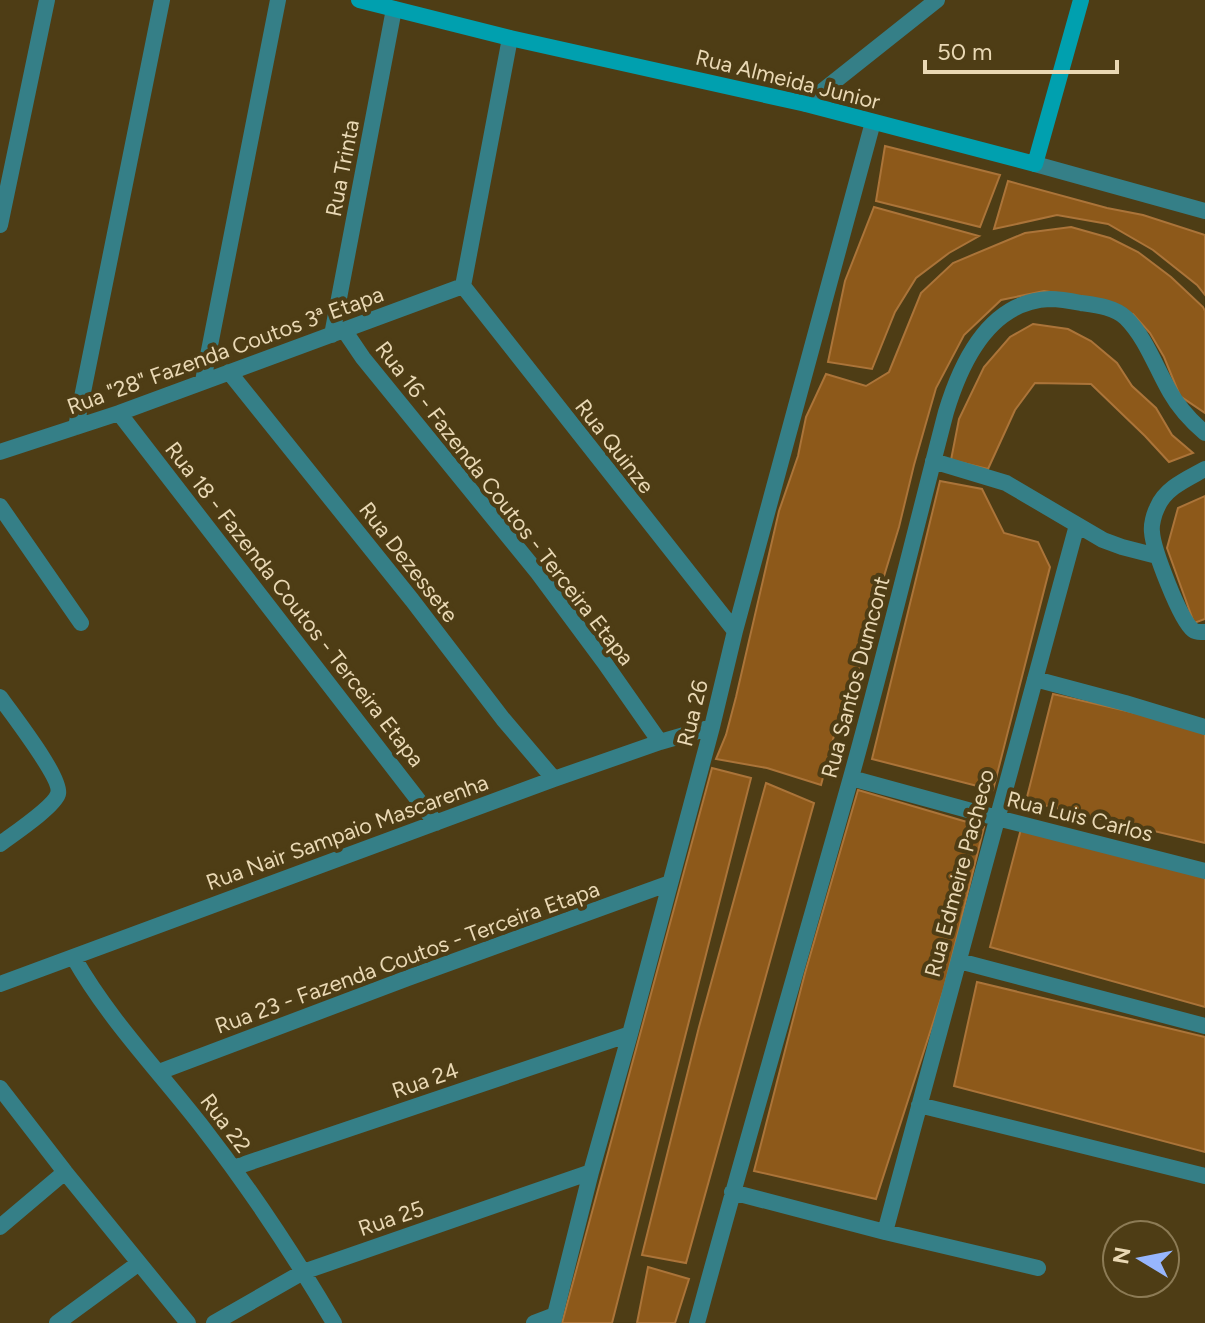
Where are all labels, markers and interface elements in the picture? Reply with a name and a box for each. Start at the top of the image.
scale bar [925,24,1117,74]
text: 50 m [937,37,993,66]
street label: Rua Almeida Junior [693,44,883,116]
street label: Rua Trinta [320,117,365,219]
street label: Rua "28" Fazenda Coutos 3ª Etapa [63,281,387,420]
street label: Rua 16 - Fazenda Coutos - Terceira Etapa [370,336,640,671]
street label: Rua Quinze [569,394,660,499]
street label: Rua 18 - Fazenda Coutos - Terceira Etapa [159,436,430,772]
street label: Rua Dezessete [353,497,464,628]
street label: Rua Santos Dumcont [816,573,895,781]
street label: Rua 26 [671,677,714,749]
street label: Rua Edmeire Pacheco [919,766,1000,980]
street label: Rua Nair Sampaio Mascarenha [202,769,492,896]
street label: Rua Luis Carlos [1004,785,1156,848]
street label: Rua 23 - Fazenda Coutos - Terceira Etapa [211,875,603,1040]
street label: Rua 24 [388,1057,462,1104]
street label: Rua 22 [195,1088,257,1158]
street label: Rua 25 [355,1195,428,1242]
north arrow [1101,1219,1181,1299]
text: N [1107,1245,1137,1266]

